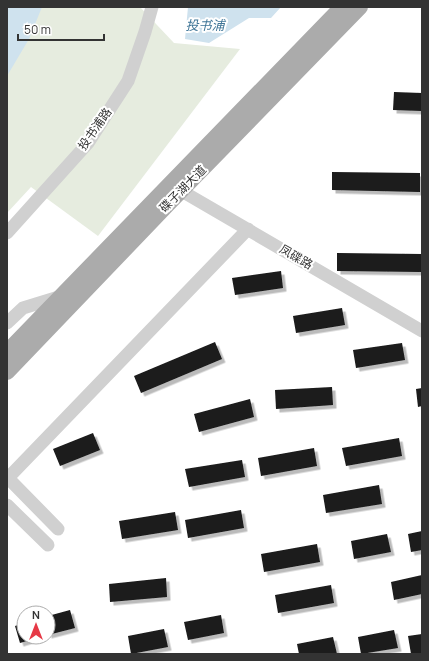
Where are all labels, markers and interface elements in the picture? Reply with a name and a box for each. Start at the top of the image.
scale bar [18,16,104,42]
water label: 投书浦 [185,16,226,34]
text: 50 m [24,21,51,38]
street label: 投书浦路 [74,104,115,153]
street label: 碟子湖大道 [155,161,210,216]
street label: 凤碟路 [276,240,316,273]
north arrow [16,605,56,645]
text: N [32,607,40,622]

